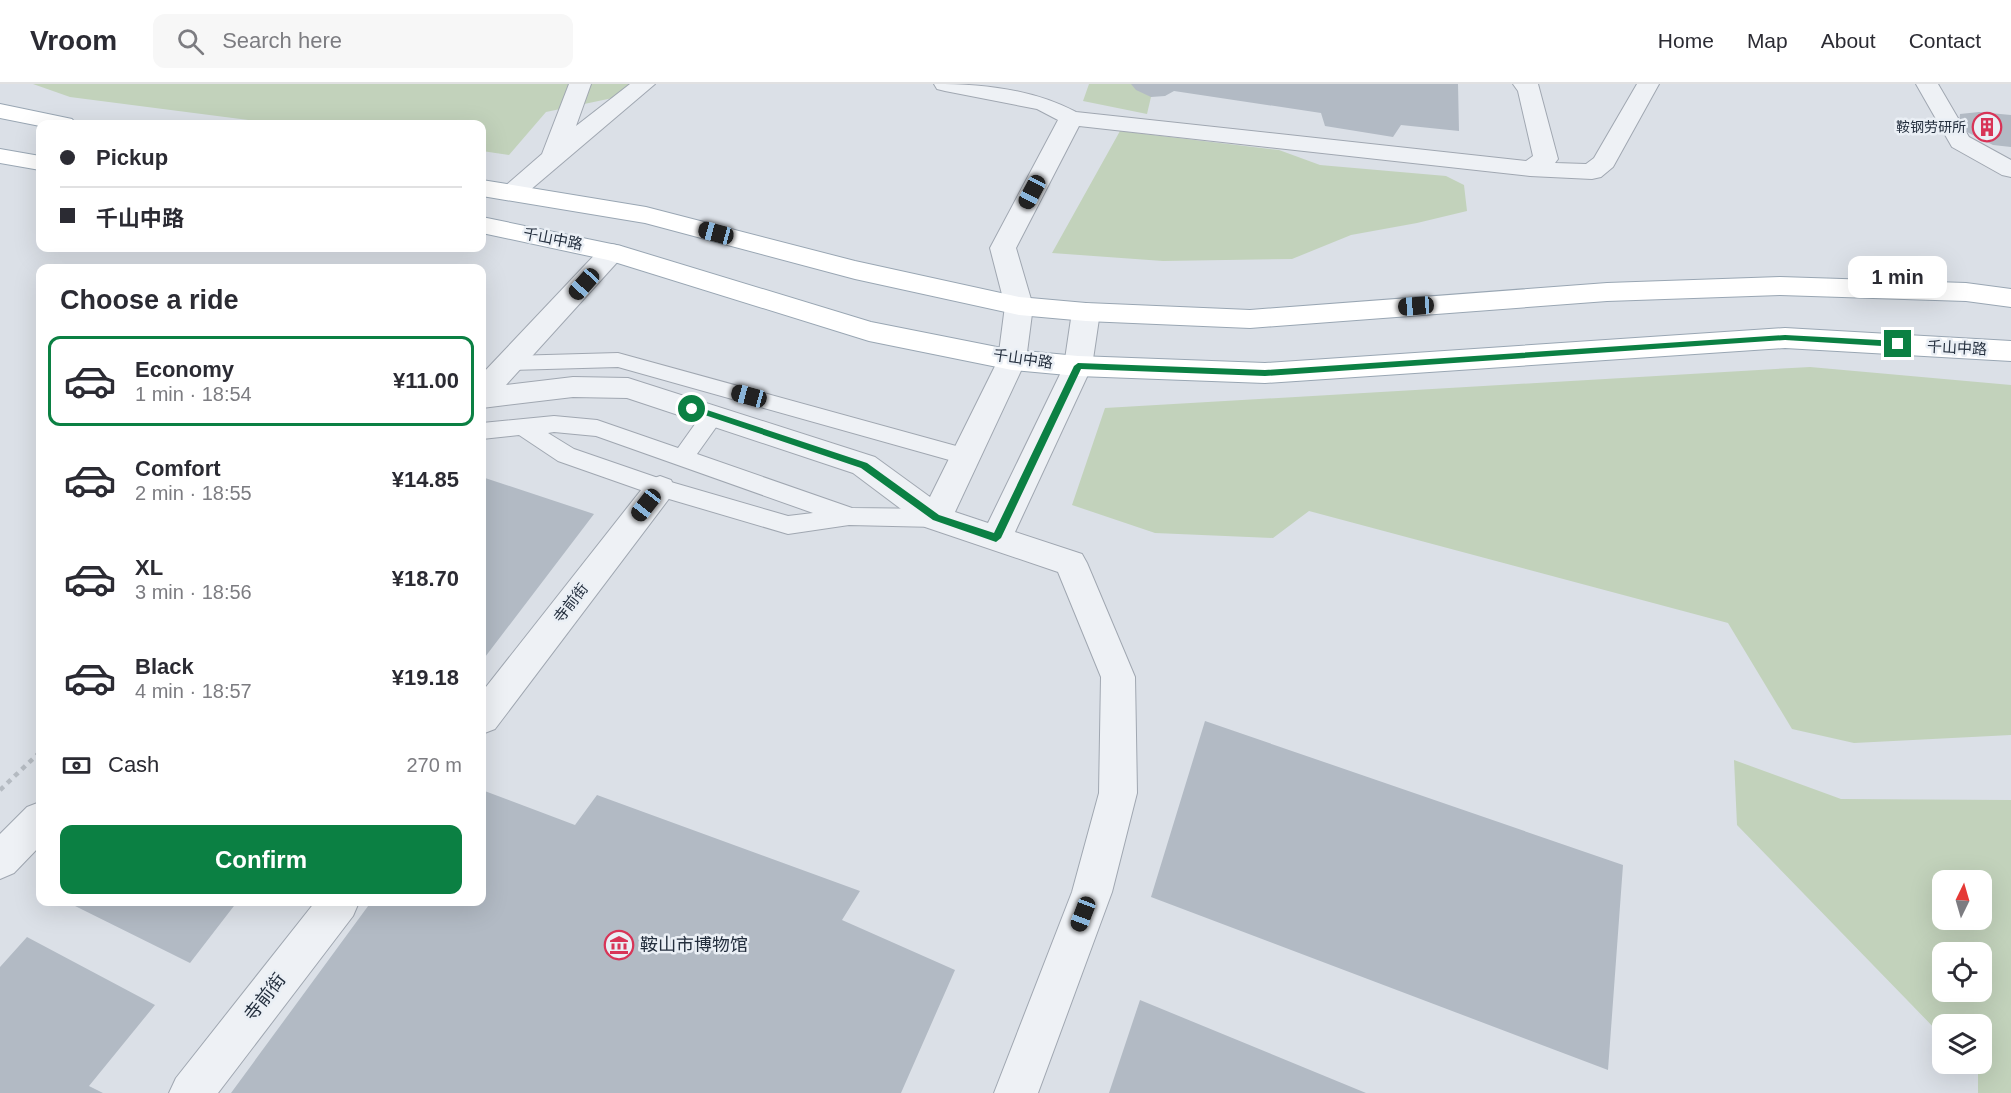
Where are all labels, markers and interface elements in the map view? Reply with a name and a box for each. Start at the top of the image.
search box [153,14,573,68]
text: Vroom [30,25,117,56]
icon: search [174,25,207,58]
text: Search here [222,28,342,53]
text: Home [1658,29,1714,52]
text: Map [1747,29,1788,52]
text: About [1821,29,1876,52]
text: Contact [1909,29,1981,52]
building icon: 鞍钢劳研所 [1971,111,2003,143]
place label: 鞍钢劳研所 [1896,119,1966,135]
text: Pickup [96,145,168,170]
car [1016,172,1048,212]
text: 千山中路 [96,206,184,231]
car [696,220,736,246]
street label: 千山中路 [522,224,584,253]
callout: 1 min [1848,257,1948,299]
car [565,265,603,303]
text: 1 min [1871,266,1924,288]
text: Choose a ride [60,285,239,315]
car [1397,296,1435,316]
route end [1884,330,1911,357]
street label: 千山中路 [1927,337,1987,358]
street label: 千山中路 [992,346,1054,371]
icon: car [63,354,117,408]
text: Economy [135,357,234,382]
text: ¥11.00 [393,368,459,393]
text: 1 min · 18:54 [135,383,252,405]
car [729,383,769,409]
route start [678,395,705,422]
icon: car [63,453,117,507]
text: Comfort [135,456,221,481]
text: ¥14.85 [392,467,459,492]
text: 2 min · 18:55 [135,482,252,504]
car [628,485,664,525]
icon: car [63,552,117,606]
text: XL [135,555,163,580]
text: ¥18.70 [392,566,459,591]
street label: 寺前街 [550,580,591,626]
text: 3 min · 18:56 [135,581,252,603]
icon: car [63,651,117,705]
text: Black [135,654,194,679]
text: ¥19.18 [392,665,459,690]
text: 4 min · 18:57 [135,680,252,702]
icon: cash [60,749,93,782]
text: Cash [108,752,159,777]
text: 270 m [406,754,462,776]
button: Confirm [60,825,462,894]
north arrow [1932,870,1992,930]
map controls [1932,870,1992,1074]
car [1068,894,1098,934]
museum icon: 鞍山市博物馆 [603,929,635,961]
place label: 鞍山市博物馆 [640,935,748,955]
button: locate [1932,942,1992,1002]
street label: 寺前街 [240,970,290,1024]
button: layers [1932,1014,1992,1074]

